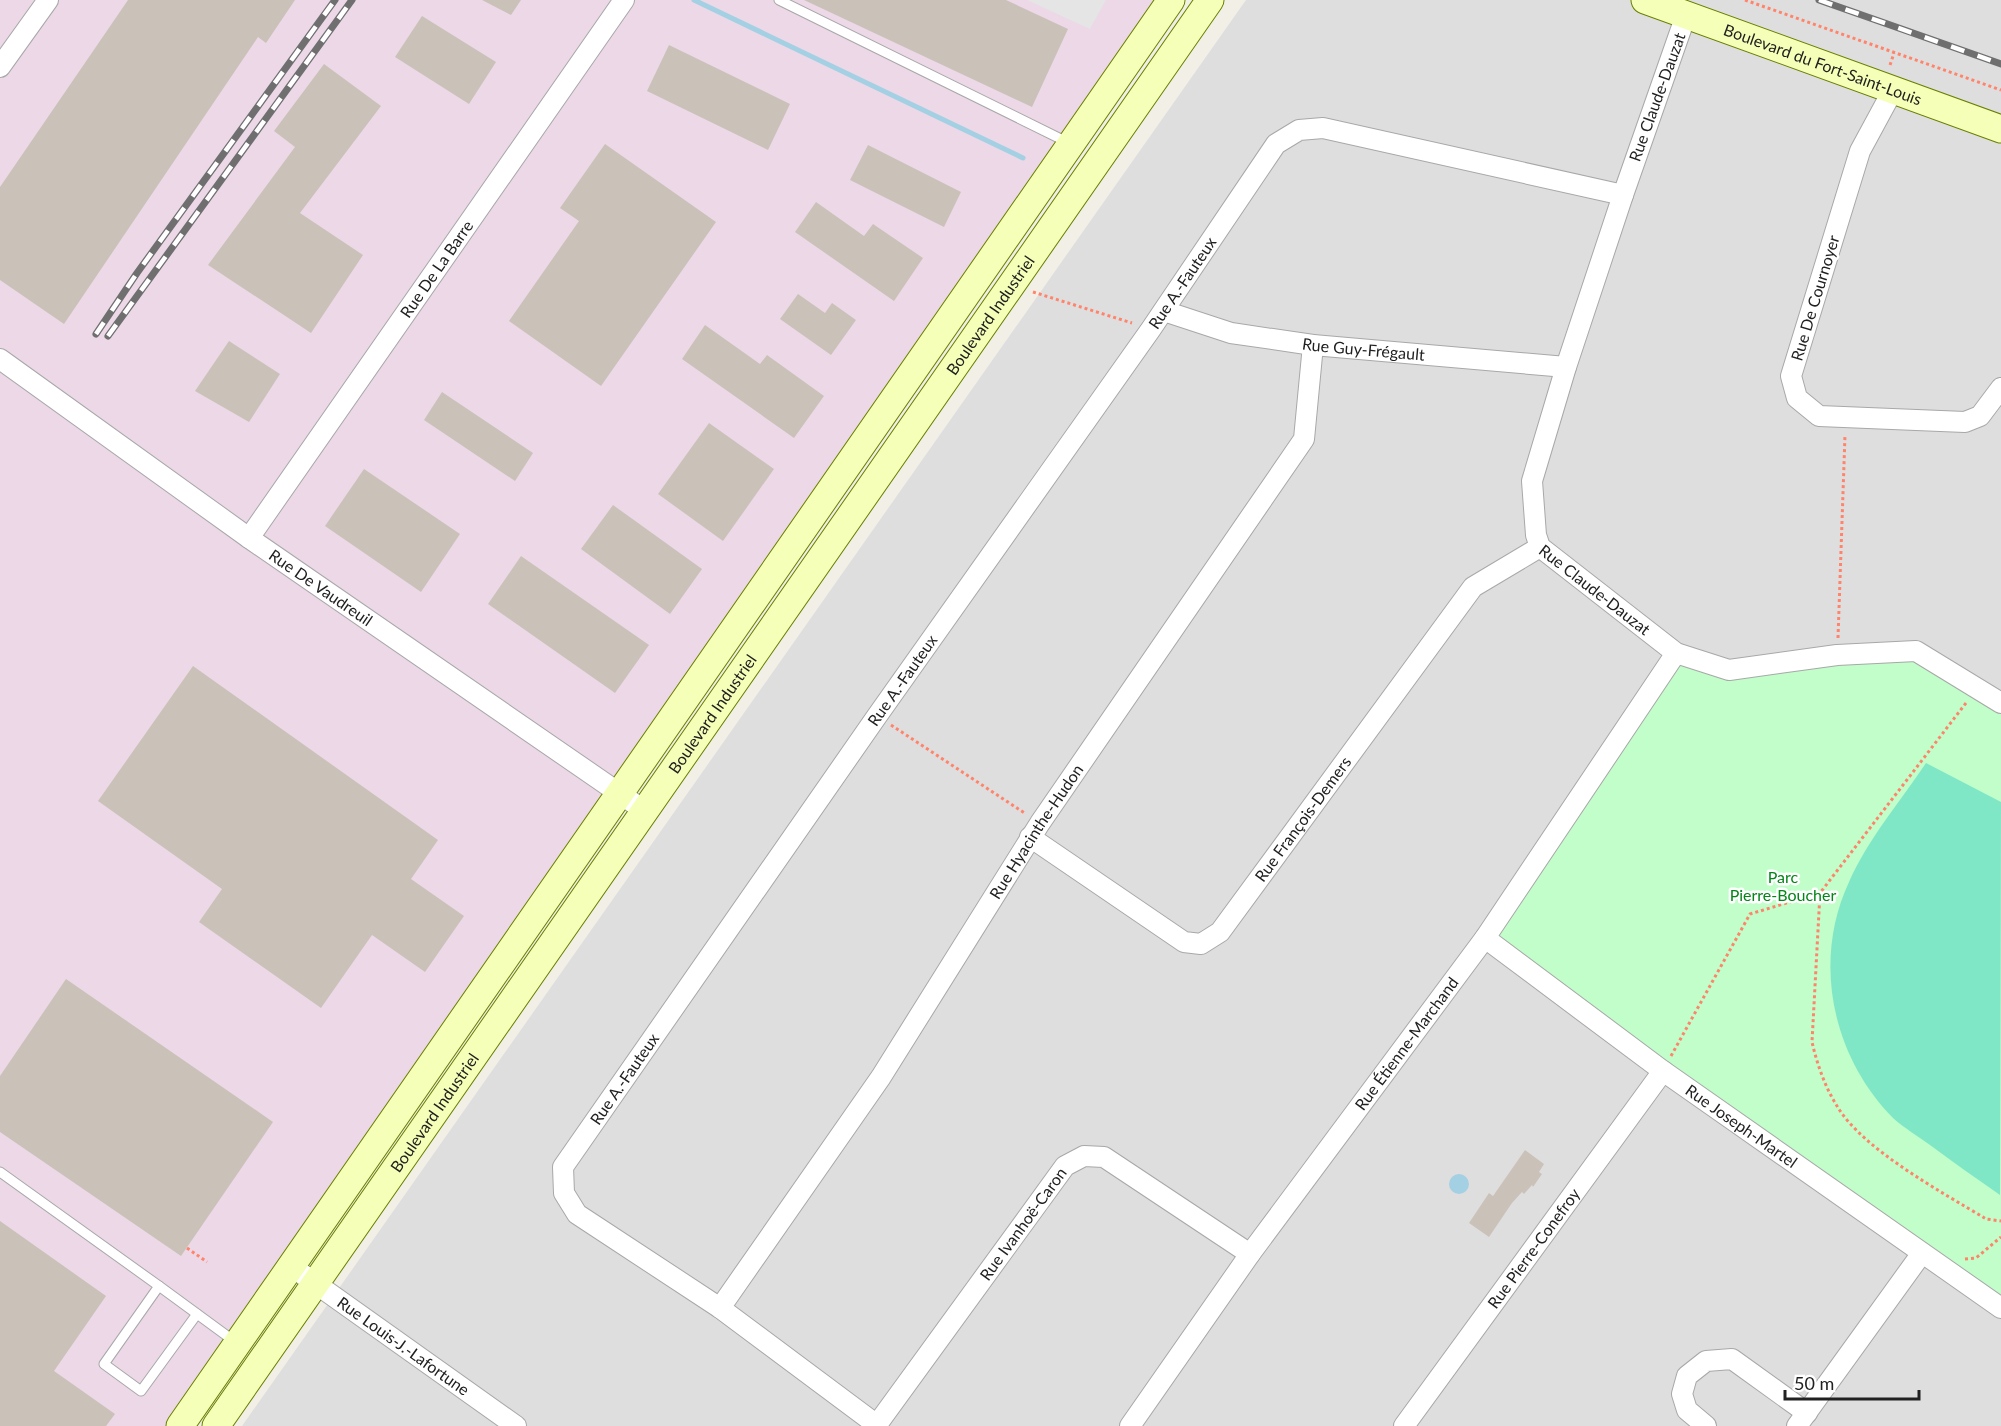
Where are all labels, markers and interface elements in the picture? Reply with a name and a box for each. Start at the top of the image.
street label: Boulevard du Fort-Saint-Louis [1721,19,1925,109]
street label: Rue Claude-Dauzat [1624,30,1689,164]
street label: Rue De La Barre [396,216,477,321]
street label: Rue A.-Fauteux [1144,233,1220,332]
street label: Rue De Cournoyer [1786,233,1843,363]
street label: Boulevard Industriel [942,252,1038,378]
street label: Rue Guy-Frégault [1301,334,1426,364]
street label: Rue Claude-Dauzat [1536,540,1655,639]
street label: Rue De Vaudreuil [266,545,376,629]
street label: Rue A.-Fauteux [863,631,941,729]
street label: Boulevard Industriel [664,650,760,777]
street label: Rue François-Demers [1250,753,1355,885]
street label: Rue Hyacinthe-Hudon [985,760,1087,902]
park label: Parc Pierre-Boucher [1730,867,1836,904]
street label: Rue Étienne-Marchand [1350,973,1462,1114]
street label: Rue A.-Fauteux [586,1029,662,1128]
street label: Boulevard Industriel [386,1049,482,1175]
street label: Rue Joseph-Martel [1682,1080,1801,1171]
street label: Rue Ivanhoë-Caron [975,1163,1070,1284]
street label: Rue Pierre-Conefroy [1483,1184,1584,1312]
street label: Rue Louis-J.-Lafortune [334,1292,473,1399]
scale bar [1785,1363,1918,1401]
text: 50 m [1794,1372,1834,1394]

